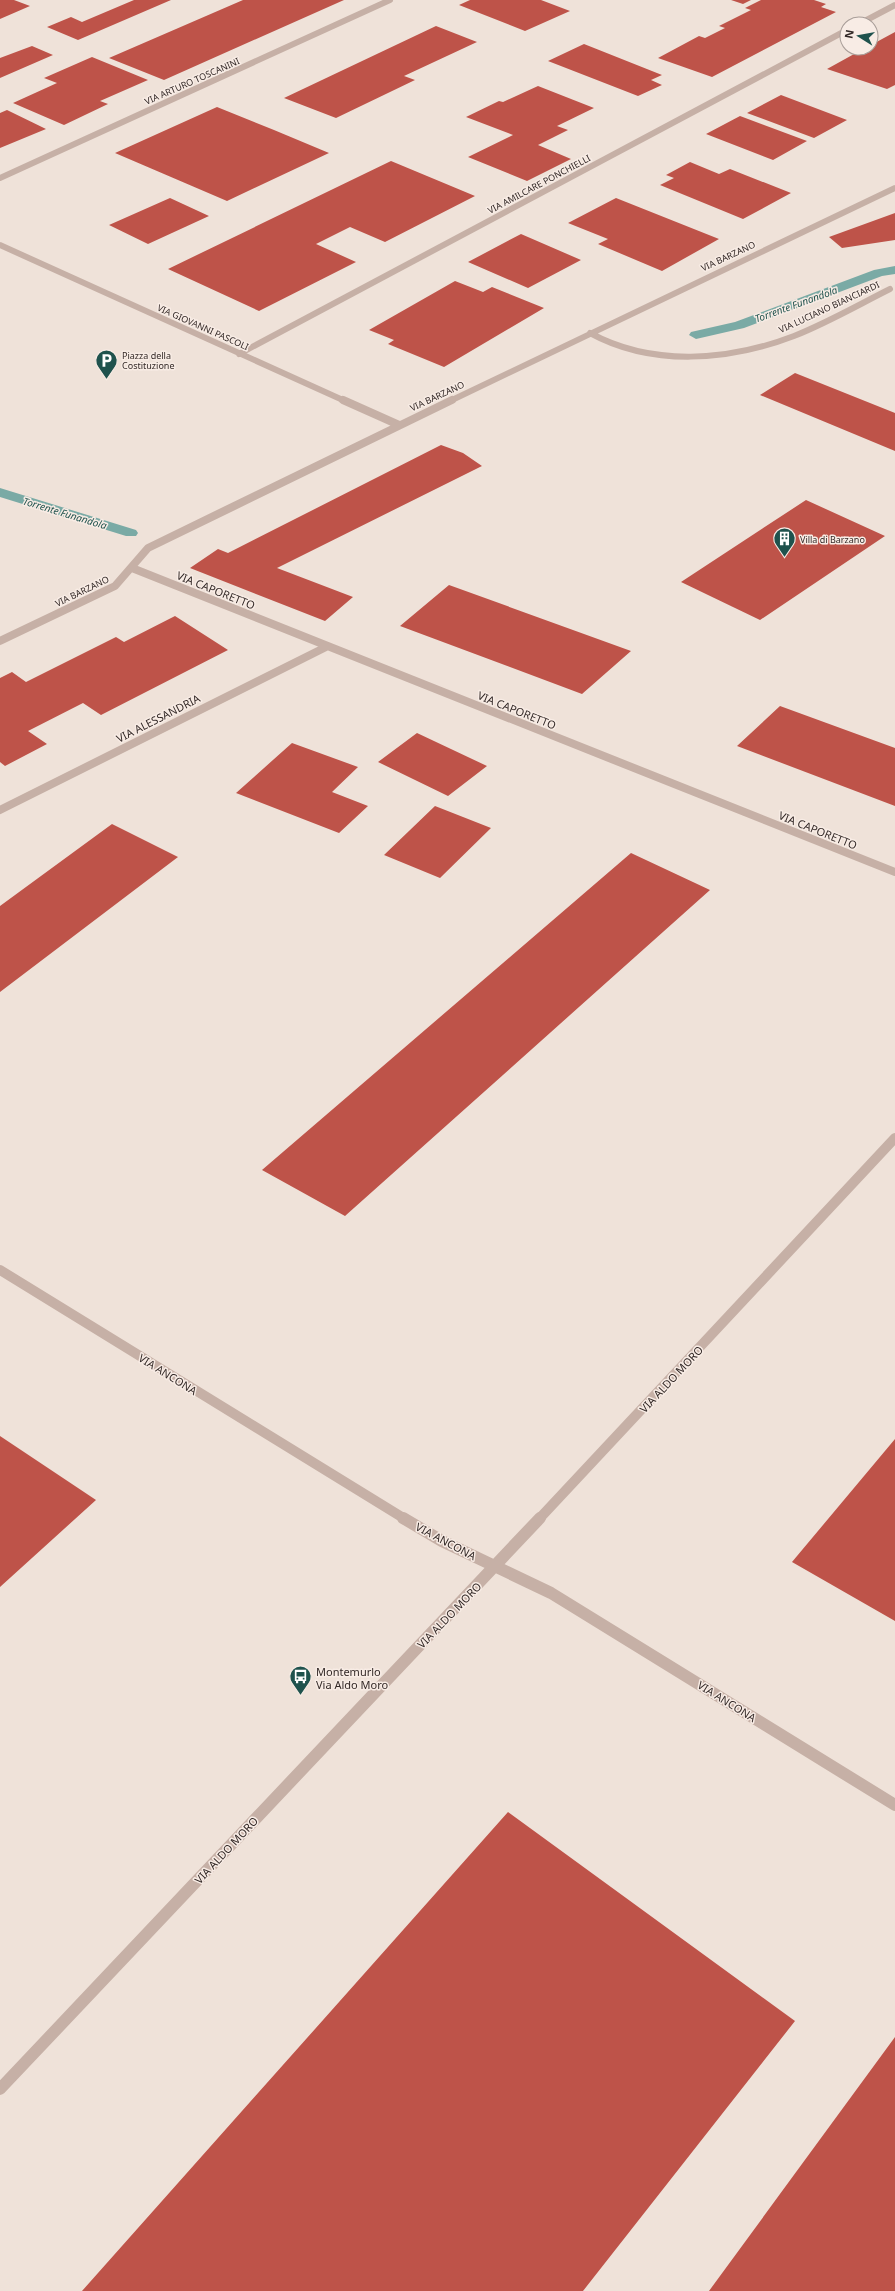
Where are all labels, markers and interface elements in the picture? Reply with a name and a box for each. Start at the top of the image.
north arrow [839,16,879,56]
text: N [840,28,857,40]
street label: VIA ARTURO TOSCANINI [143,54,241,108]
street label: VIA AMILCARE PONCHIELLI [485,151,593,217]
street label: VIA BARZANO [699,238,757,274]
street label: VIA LUCIANO BIANCIARDI [777,278,881,336]
water label: Torrente Funandola [753,282,840,325]
street label: VIA GIOVANNI PASCOLI [155,301,251,353]
parking icon: Piazza della Costituzione [93,347,119,380]
place label: Piazza della Costituzione [122,349,174,372]
street label: VIA BARZANO [408,378,466,414]
water label: Torrente Funandola [21,494,109,532]
building icon: Villa di Barzano [771,526,797,559]
place label: Villa di Barzano [800,533,865,546]
street label: VIA CAPORETTO [175,567,257,613]
street label: VIA BARZANO [53,572,111,610]
street label: VIA CAPORETTO [476,687,558,733]
street label: VIA ALESSANDRIA [114,690,203,746]
street label: VIA CAPORETTO [777,807,859,853]
street label: VIA ALDO MORO [636,1342,706,1416]
street label: VIA ANCONA [136,1350,201,1398]
street label: VIA ANCONA [413,1519,480,1564]
street label: VIA ALDO MORO [414,1579,484,1651]
bus stop icon: Montemurlo Via Aldo Moro [288,1664,314,1697]
place label: Montemurlo Via Aldo Moro [316,1664,389,1692]
street label: VIA ANCONA [695,1677,760,1725]
street label: VIA ALDO MORO [191,1813,261,1887]

